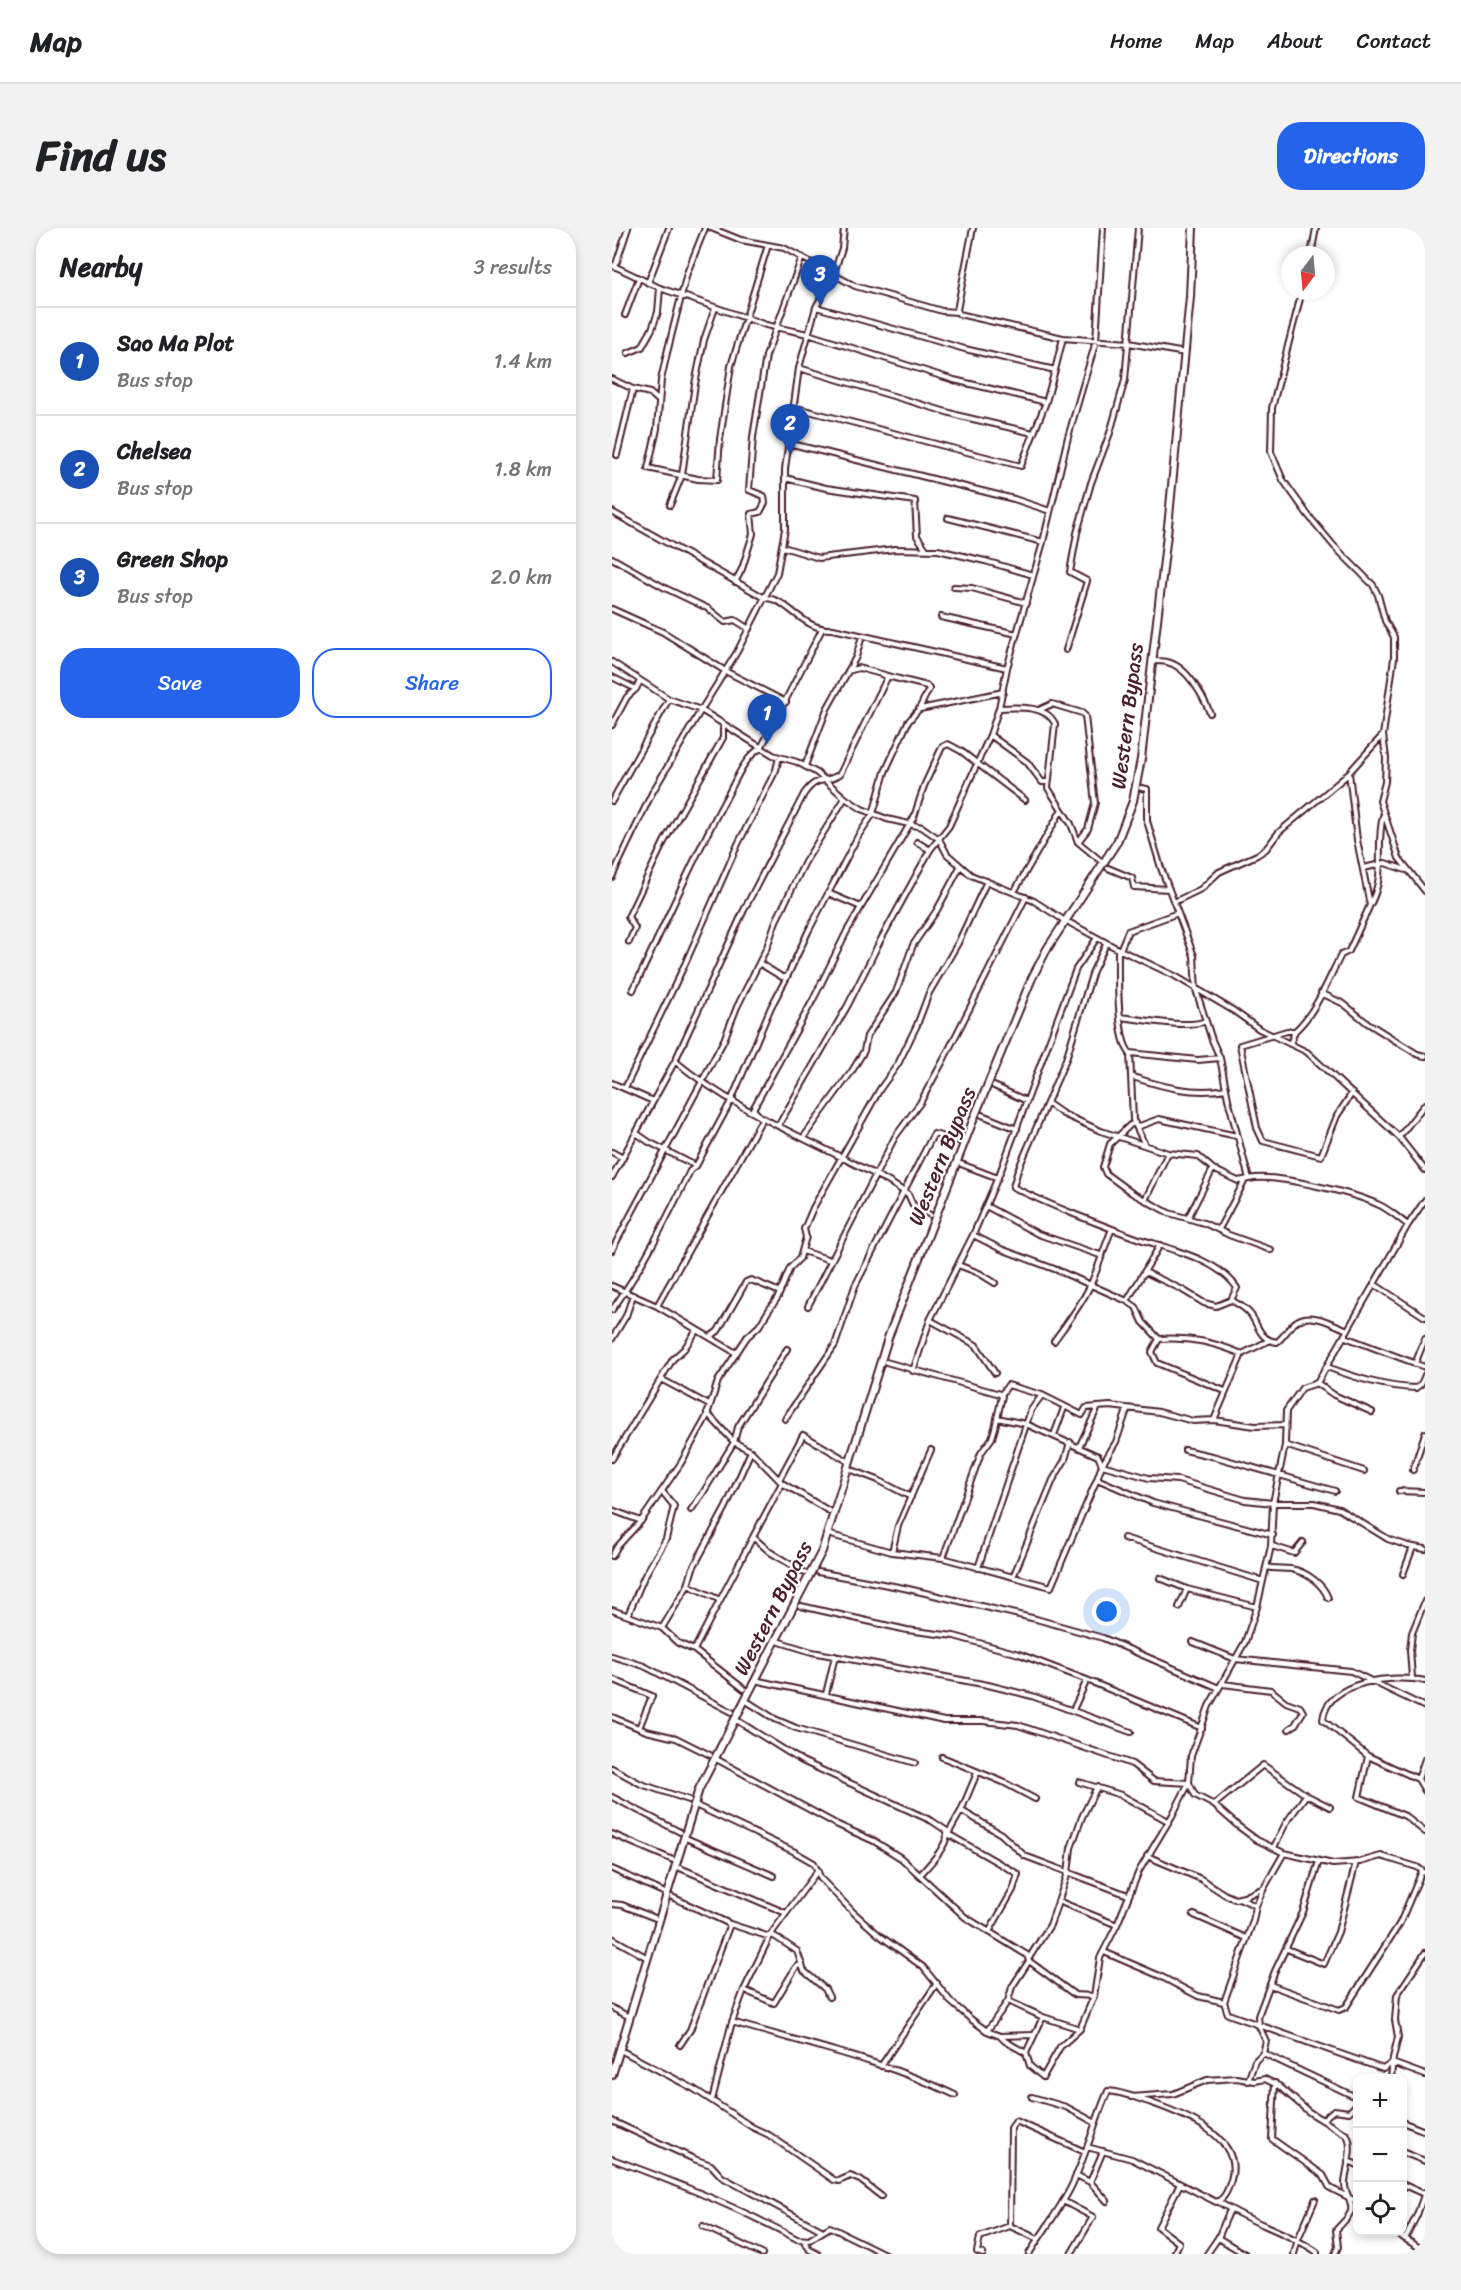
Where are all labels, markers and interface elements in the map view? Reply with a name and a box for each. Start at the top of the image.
text: Map [30,17,82,66]
text: Home [1110,22,1162,60]
text: Map [1195,22,1234,60]
text: About [1267,22,1324,60]
text: Contact [1357,22,1431,60]
text: Find us [36,119,166,193]
button: Directions [1277,122,1425,190]
text: Nearby [60,244,142,290]
north arrow [1281,246,1335,300]
text: 3 results [474,250,552,285]
pin: 3 [800,256,840,305]
text: Sao Ma Plot [117,324,234,363]
text: 1 [75,344,84,379]
text: 1.4 km [494,344,552,379]
text: Bus stop [117,363,193,398]
pin: 2 [770,404,810,454]
text: Chelsea [117,432,191,471]
text: 2 [74,452,85,487]
text: 1.8 km [494,452,552,487]
text: Bus stop [117,471,193,506]
text: Green Shop [117,540,228,579]
text: 3 [74,560,85,595]
text: 2.0 km [491,560,552,595]
text: Bus stop [117,579,193,614]
street label: Western Bypass [1099,640,1155,791]
button: Save [60,648,300,718]
button: Share [312,648,552,718]
pin: 1 [748,694,786,744]
street label: Western Bypass [897,1080,987,1231]
street label: Western Bypass [723,1534,823,1682]
your location [1092,1597,1121,1626]
map controls [1353,2074,1407,2236]
button: + [1353,2074,1407,2128]
button: − [1353,2128,1407,2182]
button: locate [1353,2182,1407,2236]

